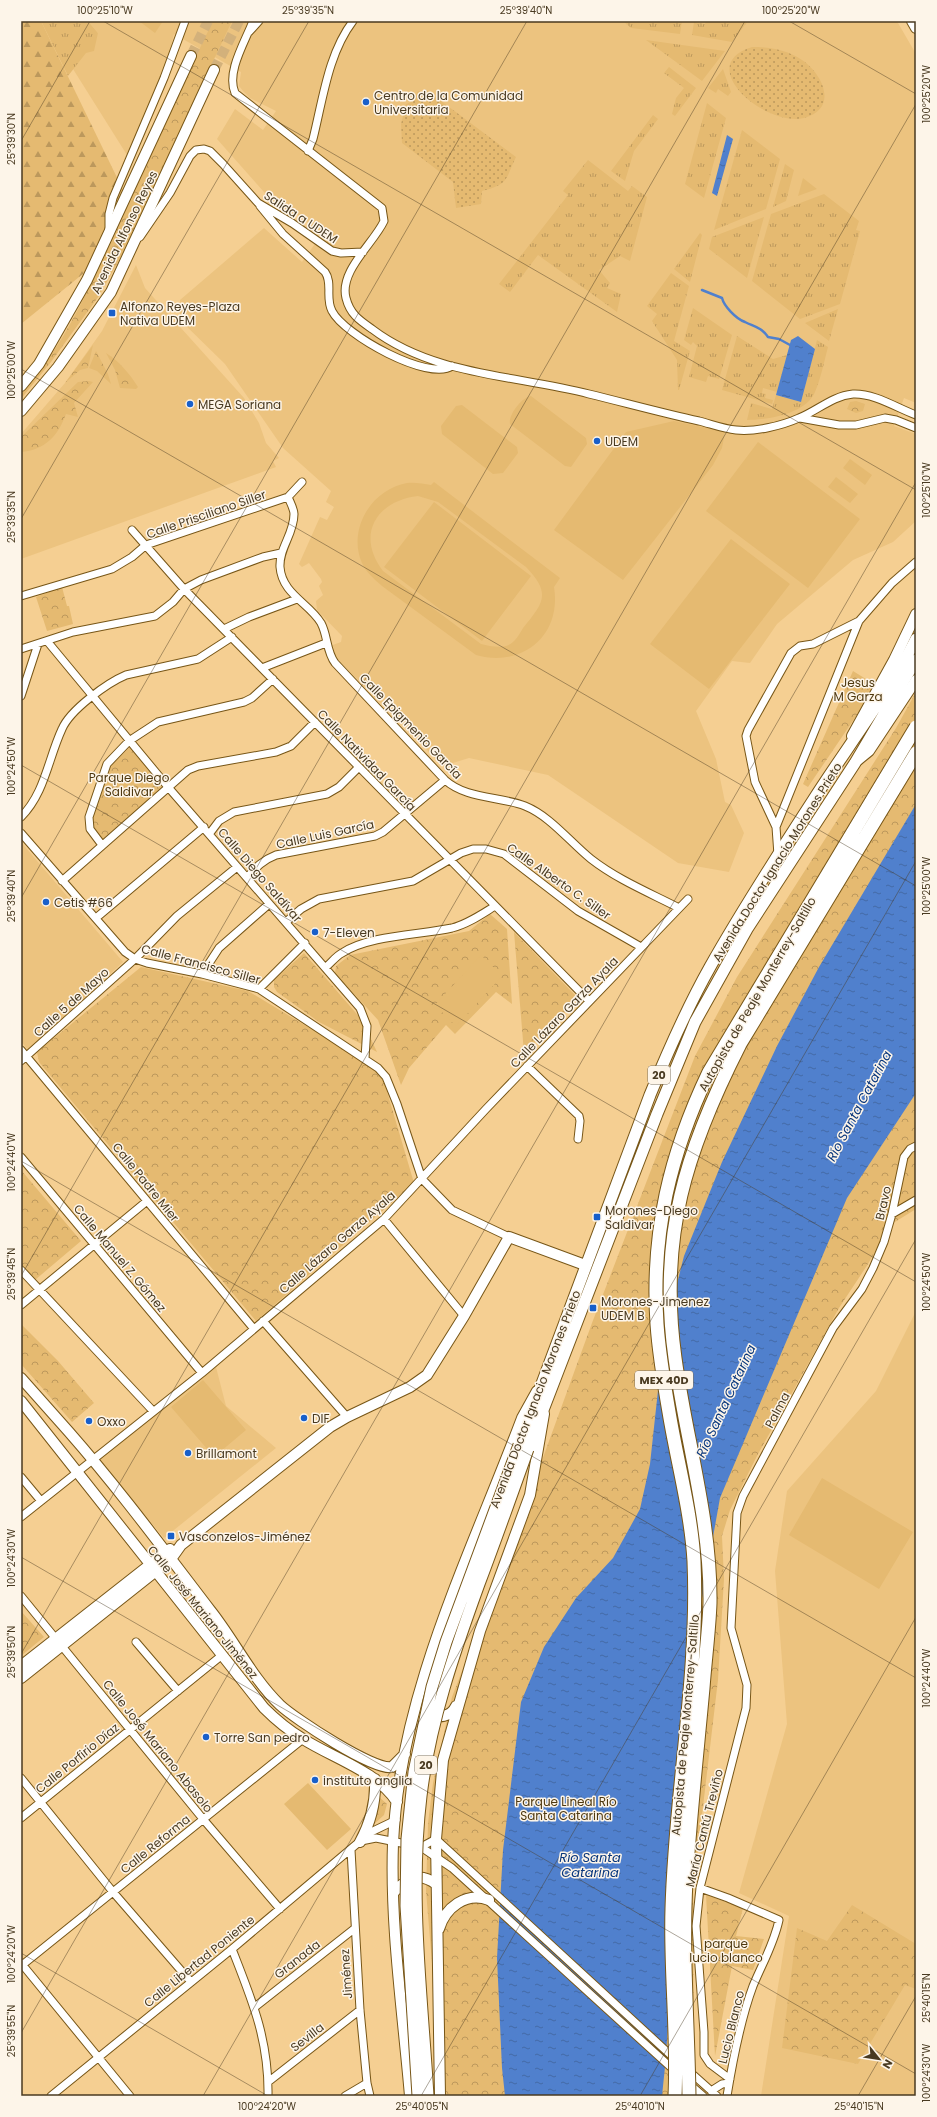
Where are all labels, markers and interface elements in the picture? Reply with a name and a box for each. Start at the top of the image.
text: 100°25'10"W [77,3,133,18]
text: 25°39'35"N [282,3,334,18]
text: 25°39'40"N [500,3,552,18]
text: 100°25'20"W [762,3,820,18]
text: 100°25'20"W [919,65,934,123]
place label: Centro de la Comunidad Universitaria [374,87,523,118]
marker: Centro de la Comunidad Universitaria [361,97,371,107]
text: 25°39'30"N [4,113,19,165]
street label: Avenida Alfonso Reyes [87,168,161,296]
street label: Salida a UDEM [261,187,341,247]
place label: Alfonzo Reyes-Plaza Nativa UDEM [120,298,240,329]
marker: Alfonzo Reyes-Plaza Nativa UDEM [107,308,117,318]
text: 100°25'00"W [4,340,19,399]
place label: MEGA Soriana [198,396,281,413]
marker: MEGA Soriana [185,399,195,409]
place label: UDEM [605,433,638,450]
marker: UDEM [592,436,602,446]
text: 100°25'10"W [919,462,934,518]
street label: Calle Prisciliano Siller [144,485,268,542]
text: 25°39'35"N [4,491,19,543]
street label: Calle Epigmenio García [356,669,466,783]
park label: Jesus M Garza [833,674,883,705]
street label: Calle Natividad García [314,705,420,815]
text: 100°24'50"W [4,736,19,795]
street label: Avenida Doctor Ignacio Morones Prieto [708,759,846,965]
park label: Parque Diego Saldivar [89,769,170,800]
street label: Calle Luis García [275,815,375,853]
street label: Calle Diego Saldívar [214,824,306,926]
street label: Calle Alberto C. Siller [504,839,615,924]
text: 100°25'00"W [919,856,934,915]
text: 25°39'40"N [4,870,19,922]
street label: Autopista de Peaje Monterrey-Saltillo [694,893,820,1094]
place label: Cetis #66 [54,894,113,911]
marker: Cetis #66 [41,897,51,907]
place label: 7-Eleven [323,924,375,941]
marker: 7-Eleven [310,927,320,937]
street label: Calle Francisco Siller [140,940,263,988]
street label: Calle Lázaro Garza Ayala [506,953,622,1071]
street label: Calle 5 de Mayo [30,963,113,1041]
water label: Río Santa Catarina [822,1047,896,1165]
road number: 20 [648,1066,670,1084]
text: 100°24'40"W [4,1132,19,1191]
street label: Calle Padre Mier [109,1139,184,1226]
street label: Bravo [871,1184,895,1222]
street label: Calle Lázaro Garza Ayala [275,1187,399,1297]
street label: Calle Manuel Z. Gómez [70,1201,170,1315]
place label: Morones-Diego Saldivar [605,1202,698,1233]
marker: Morones-Diego Saldivar [592,1212,602,1222]
text: 25°39'45"N [4,1248,19,1300]
text: 100°24'50"W [919,1252,934,1311]
street label: Avenida Doctor Ignacio Morones Prieto [485,1287,585,1510]
place label: Morones-Jimenez UDEM B [601,1293,709,1324]
marker: Morones-Jimenez UDEM B [588,1303,598,1313]
water label: Río Santa Catarina [691,1341,761,1461]
road number: MEX 40D [635,1371,693,1389]
street label: Palma [760,1389,794,1431]
place label: DIF [312,1410,329,1427]
place label: Oxxo [97,1413,126,1430]
marker: DIF [299,1413,309,1423]
marker: Oxxo [84,1416,94,1426]
place label: Brillamont [196,1445,257,1462]
marker: Brillamont [183,1448,193,1458]
place label: Vasconzelos-Jiménez [179,1528,310,1545]
text: 100°24'30"W [4,1529,19,1587]
marker: Vasconzelos-Jiménez [166,1531,176,1541]
street label: Calle José Mariano Jiménez [144,1542,262,1682]
street label: Autopista de Peaje Monterrey-Saltillo [667,1613,703,1836]
text: 25°39'50"N [4,1626,19,1678]
text: 100°24'40"W [919,1648,934,1707]
street label: Calle José Mariano Abasolo [99,1676,217,1816]
street label: Calle Porfirio Díaz [32,1719,122,1797]
place label: Torre San pedro [214,1729,310,1746]
marker: Torre San pedro [201,1732,211,1742]
road number: 20 [415,1756,437,1774]
street label: María Cantú Treviño [681,1767,727,1889]
place label: instituto anglia [323,1772,412,1789]
marker: instituto anglia [310,1775,320,1785]
park label: Parque Lineal Río Santa Catarina [515,1793,617,1824]
street label: Calle Reforma [117,1811,193,1877]
water label: Río Santa Catarina [559,1848,621,1882]
street label: Calle Libertad Poniente [140,1911,258,2011]
text: 100°24'20"W [4,1925,19,1983]
park label: parque lucio blanco [689,1935,763,1966]
street label: Granada [271,1936,323,1982]
street label: Jiménez [336,1949,356,1999]
text: 25°40'15"N [919,1973,934,2023]
street label: Lucio Blanco [714,1988,748,2065]
text: 25°39'55"N [4,2005,19,2057]
street label: Sevilla [287,2019,327,2055]
north arrow [859,2039,899,2079]
text: 100°24'30"W [919,2044,934,2102]
text: N [879,2056,897,2072]
text: 100°24'20"W [238,2099,296,2114]
text: 25°40'05"N [396,2099,448,2114]
text: 25°40'10"N [615,2099,665,2114]
text: 25°40'15"N [834,2099,884,2114]

